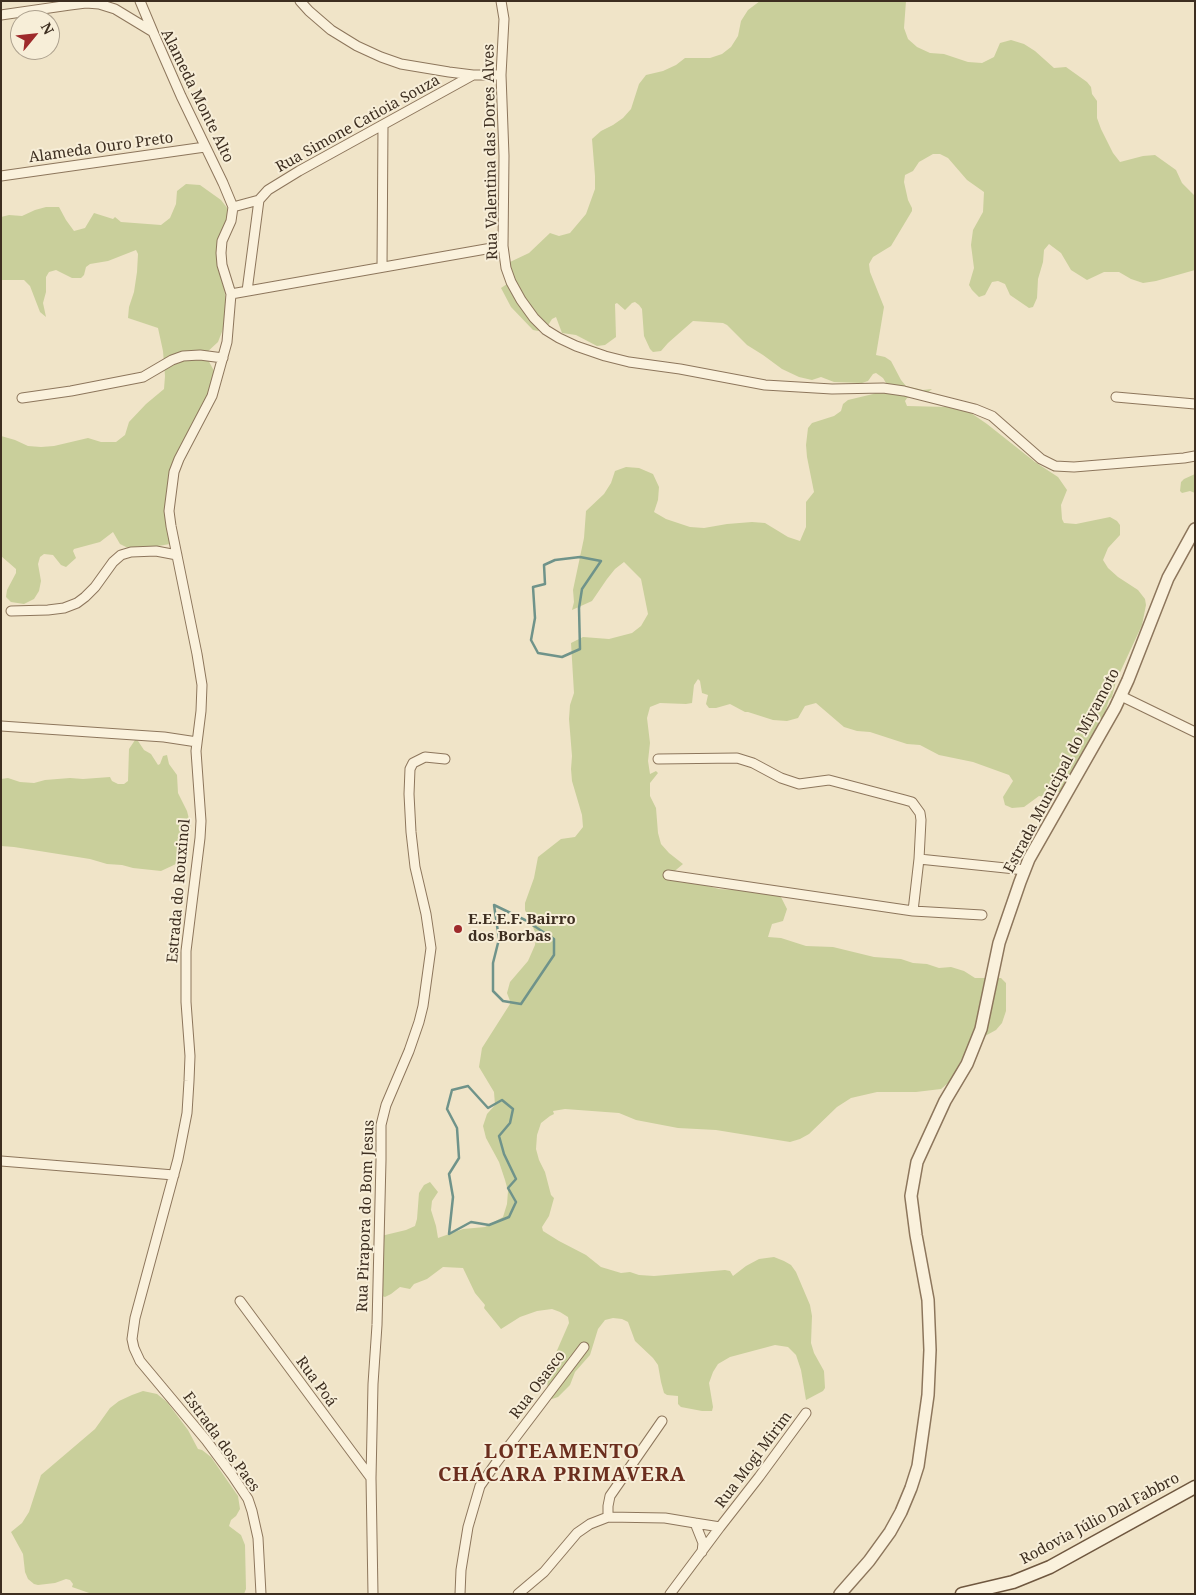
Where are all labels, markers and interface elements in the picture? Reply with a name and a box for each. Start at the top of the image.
north arrow [10,10,60,60]
text: N [37,19,59,38]
street label: Alameda Monte Alto [157,26,237,166]
street label: Rua Valentina das Dores Alves [480,44,502,260]
street label: Rua Simone Catioia Souza [273,71,443,177]
street label: Alameda Ouro Preto [28,129,174,167]
street label: Estrada Municipal do Miyamoto [1000,666,1124,876]
street label: Estrada do Rouxinol [164,818,194,964]
place label: E.E.E.F. Bairro dos Borbas [468,911,576,946]
marker: E.E.E.F. Bairro dos Borbas [452,923,464,935]
street label: Rua Pirapora do Bom Jesus [354,1119,378,1313]
street label: Rua Osasco [506,1347,570,1423]
street label: Rua Poá [292,1353,340,1411]
street label: Estrada dos Paes [179,1389,263,1495]
street label: Rua Mogi Mirim [712,1408,796,1512]
district label: LOTEAMENTO CHÁCARA PRIMAVERA [436,1440,688,1487]
street label: Rodovia Júlio Dal Fabbro [1017,1469,1183,1569]

